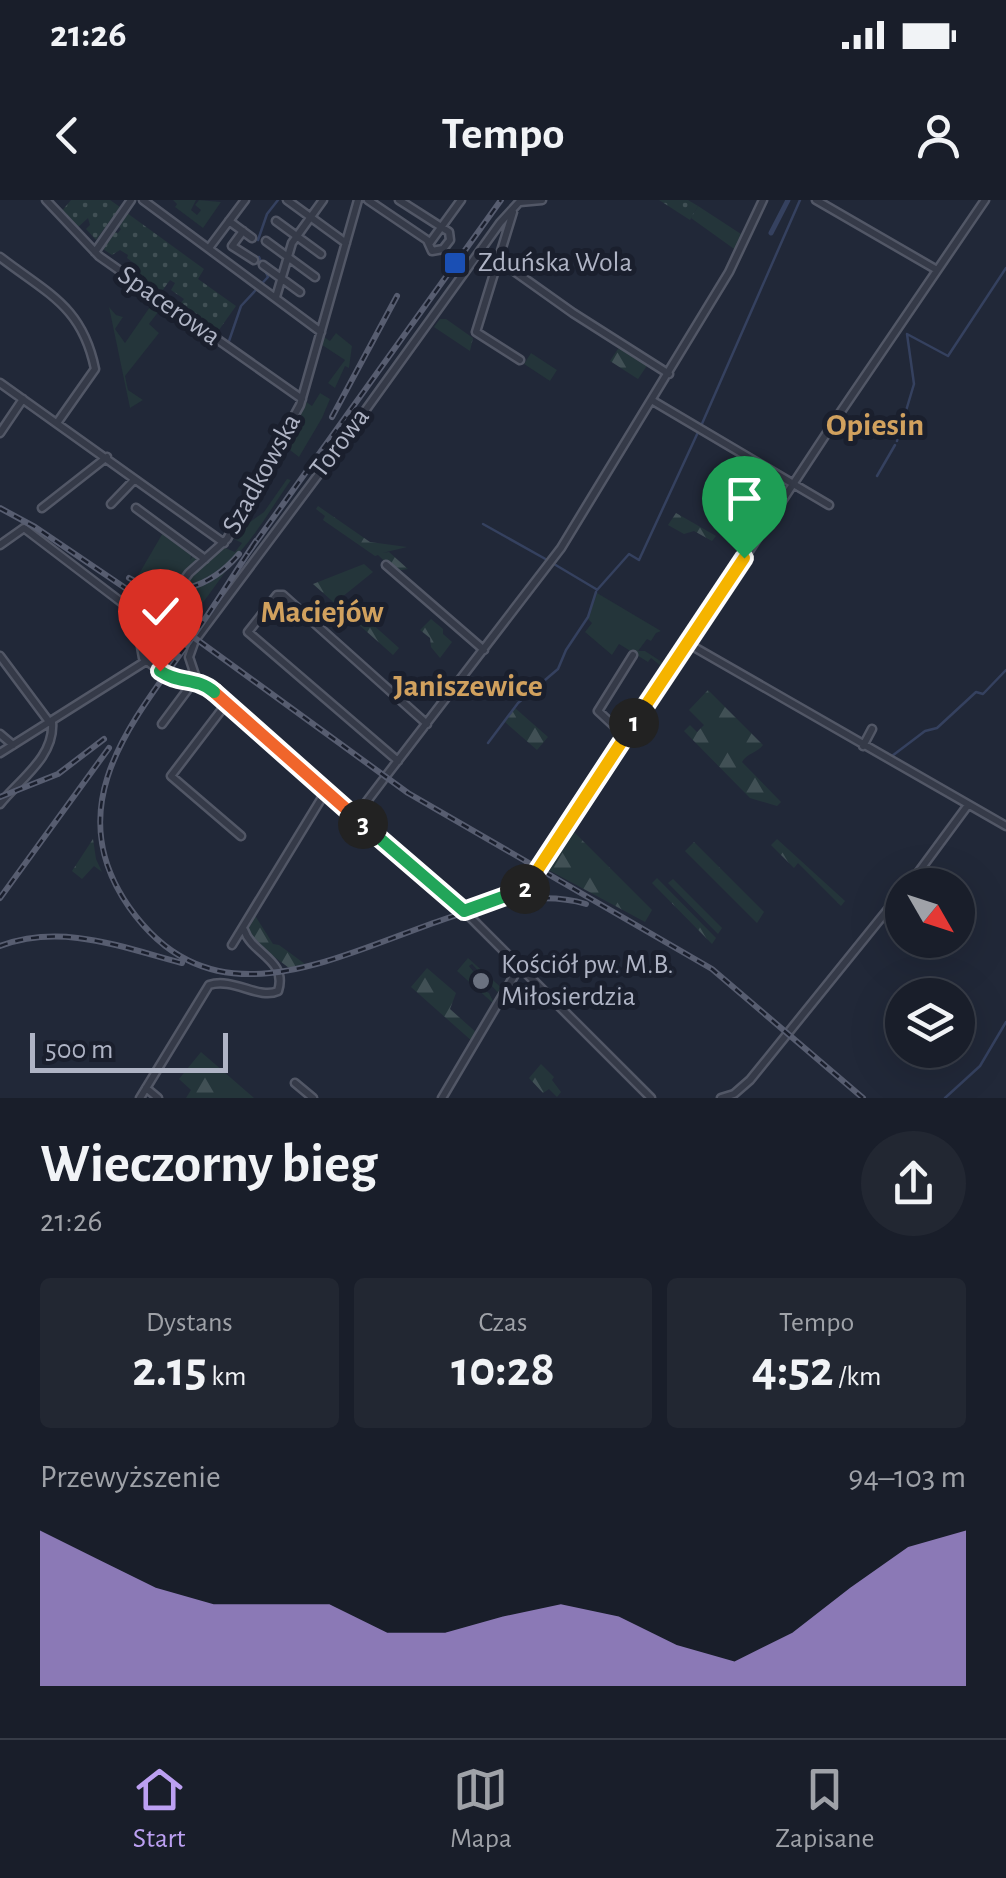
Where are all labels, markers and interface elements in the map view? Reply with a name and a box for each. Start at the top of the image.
text: 21:26 [50,16,127,54]
icon: back [40,108,95,163]
icon: person [911,108,966,163]
text: Tempo [442,112,564,157]
place label: Zduńska Wola [478,249,633,277]
marker: Zduńska Wola [442,250,468,276]
street label: Spacerowa [113,261,225,351]
street label: Torowa [305,403,375,483]
street label: Szadkowska [218,409,306,539]
district label: Opiesin [826,409,924,441]
pin [702,456,787,559]
icon: arrive [717,471,772,526]
pin [118,569,203,672]
icon: check [133,584,188,639]
district label: Maciejów [260,596,384,628]
district label: Janiszewice [393,670,543,702]
pin: 1 [609,698,659,748]
text: 1 [629,709,639,737]
pin: 3 [338,799,388,849]
text: 3 [357,810,369,838]
pin: 2 [500,864,550,914]
north arrow [885,868,975,958]
map controls [885,868,975,1068]
text: 2 [518,875,532,903]
place label: Kościół pw. M.B. Miłosierdzia [501,951,674,1011]
marker: Kościół pw. M.B. Miłosierdzia [470,970,492,992]
button: layers [885,978,975,1068]
scale bar [30,1028,228,1073]
text: 500 m [45,1036,113,1064]
button: share [861,1131,966,1236]
text: Wieczorny bieg [40,1137,377,1192]
text: 21:26 [40,1205,103,1237]
text: Dystans [146,1309,233,1337]
text: Czas [479,1309,527,1337]
text: Tempo [779,1309,854,1337]
text: 2.15 [132,1345,207,1395]
text: 10:28 [451,1345,555,1395]
text: 4:52 [752,1345,834,1395]
text: km [207,1363,247,1391]
text: /km [834,1363,881,1391]
text: Przewyższenie [40,1461,221,1493]
text: 94–103 m [848,1461,966,1493]
tab: Start [132,1762,187,1856]
tab: Mapa [450,1762,512,1856]
tab: Zapisane [775,1762,874,1856]

